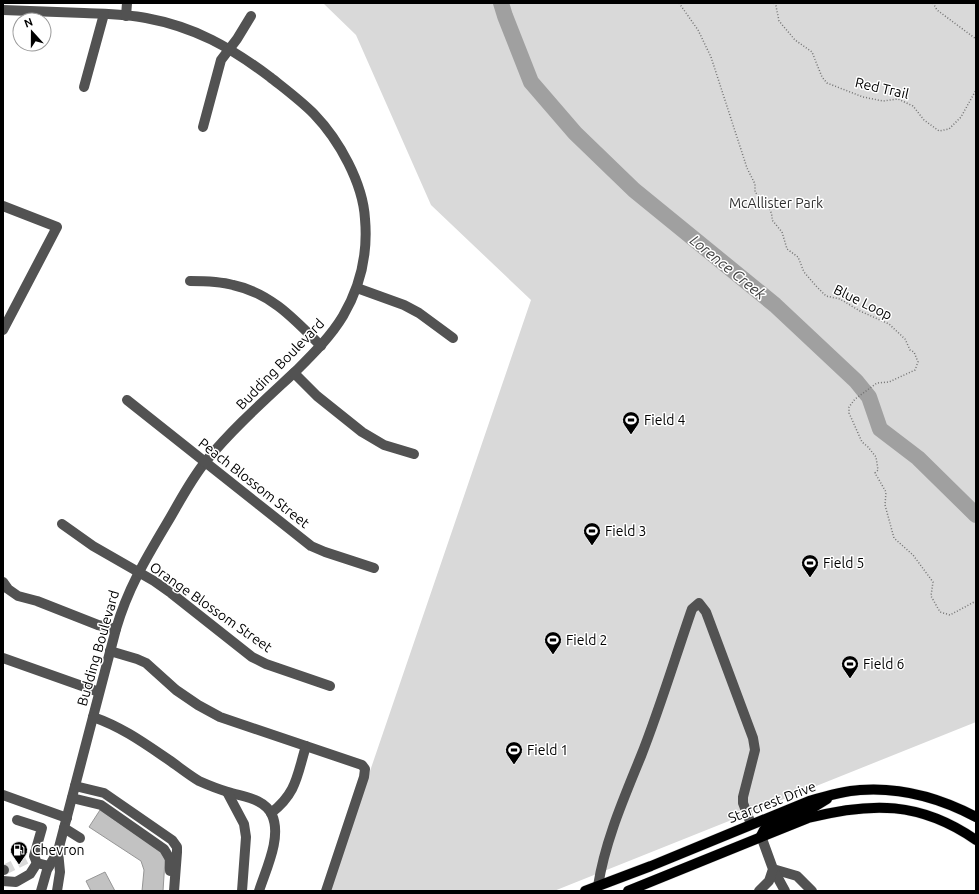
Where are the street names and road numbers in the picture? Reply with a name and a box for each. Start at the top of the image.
street label: Red Trail [854,74,911,102]
street label: Blue Loop [831,281,895,323]
street label: Budding Boulevard [233,315,327,413]
street label: Peach Blossom Street [195,435,313,532]
street label: Orange Blossom Street [147,559,276,656]
street label: Budding Boulevard [74,588,122,708]
street label: Starcrest Drive [726,778,818,826]

